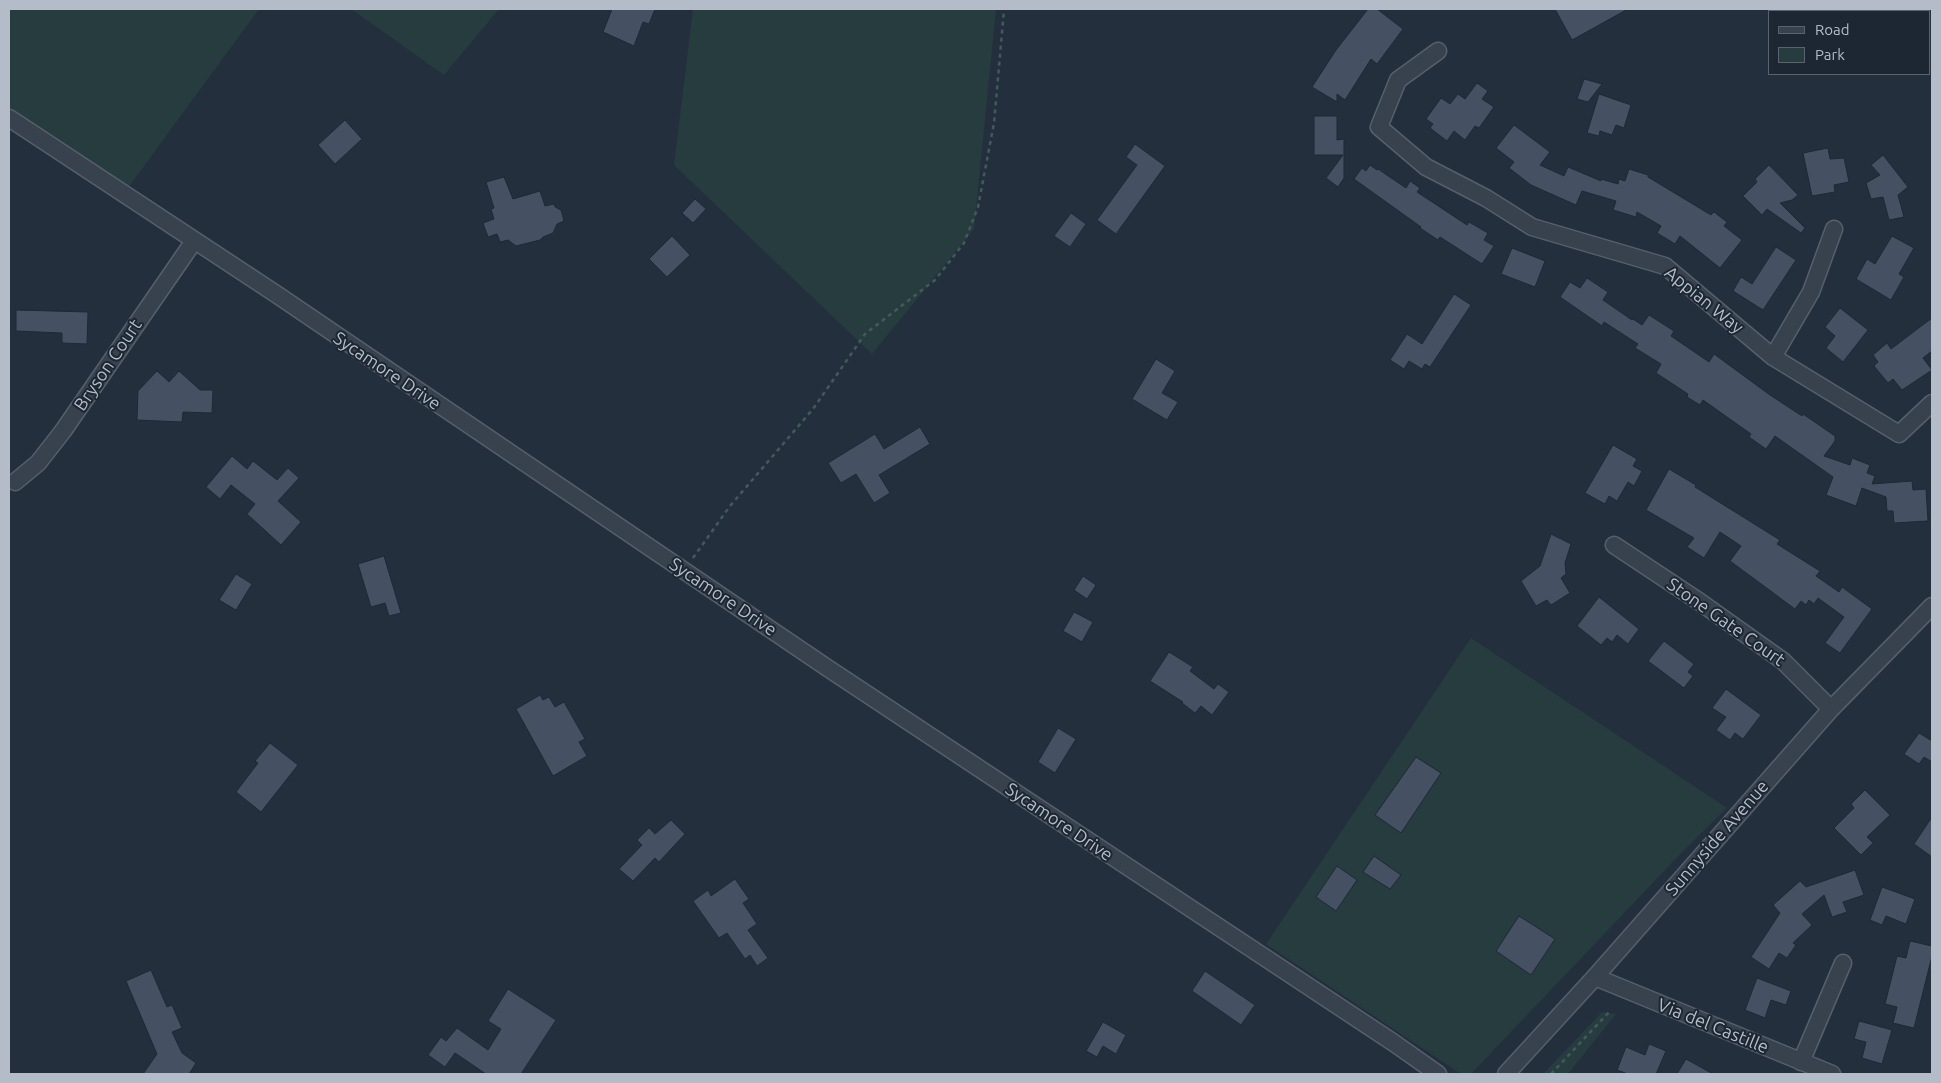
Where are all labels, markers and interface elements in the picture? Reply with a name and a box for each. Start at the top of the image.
legend [1768,10,1931,75]
text: Road [1815,21,1850,38]
text: Park [1815,46,1845,63]
street label: Appian Way [1660,262,1748,338]
street label: Bryson Court [69,315,147,415]
street label: Sycamore Drive [329,327,445,415]
street label: Sycamore Drive [665,553,781,641]
street label: Stone Gate Court [1663,573,1789,671]
street label: Sunnyside Avenue [1661,776,1773,900]
street label: Sycamore Drive [1001,778,1117,866]
street label: Via del Castille [1654,994,1772,1058]

